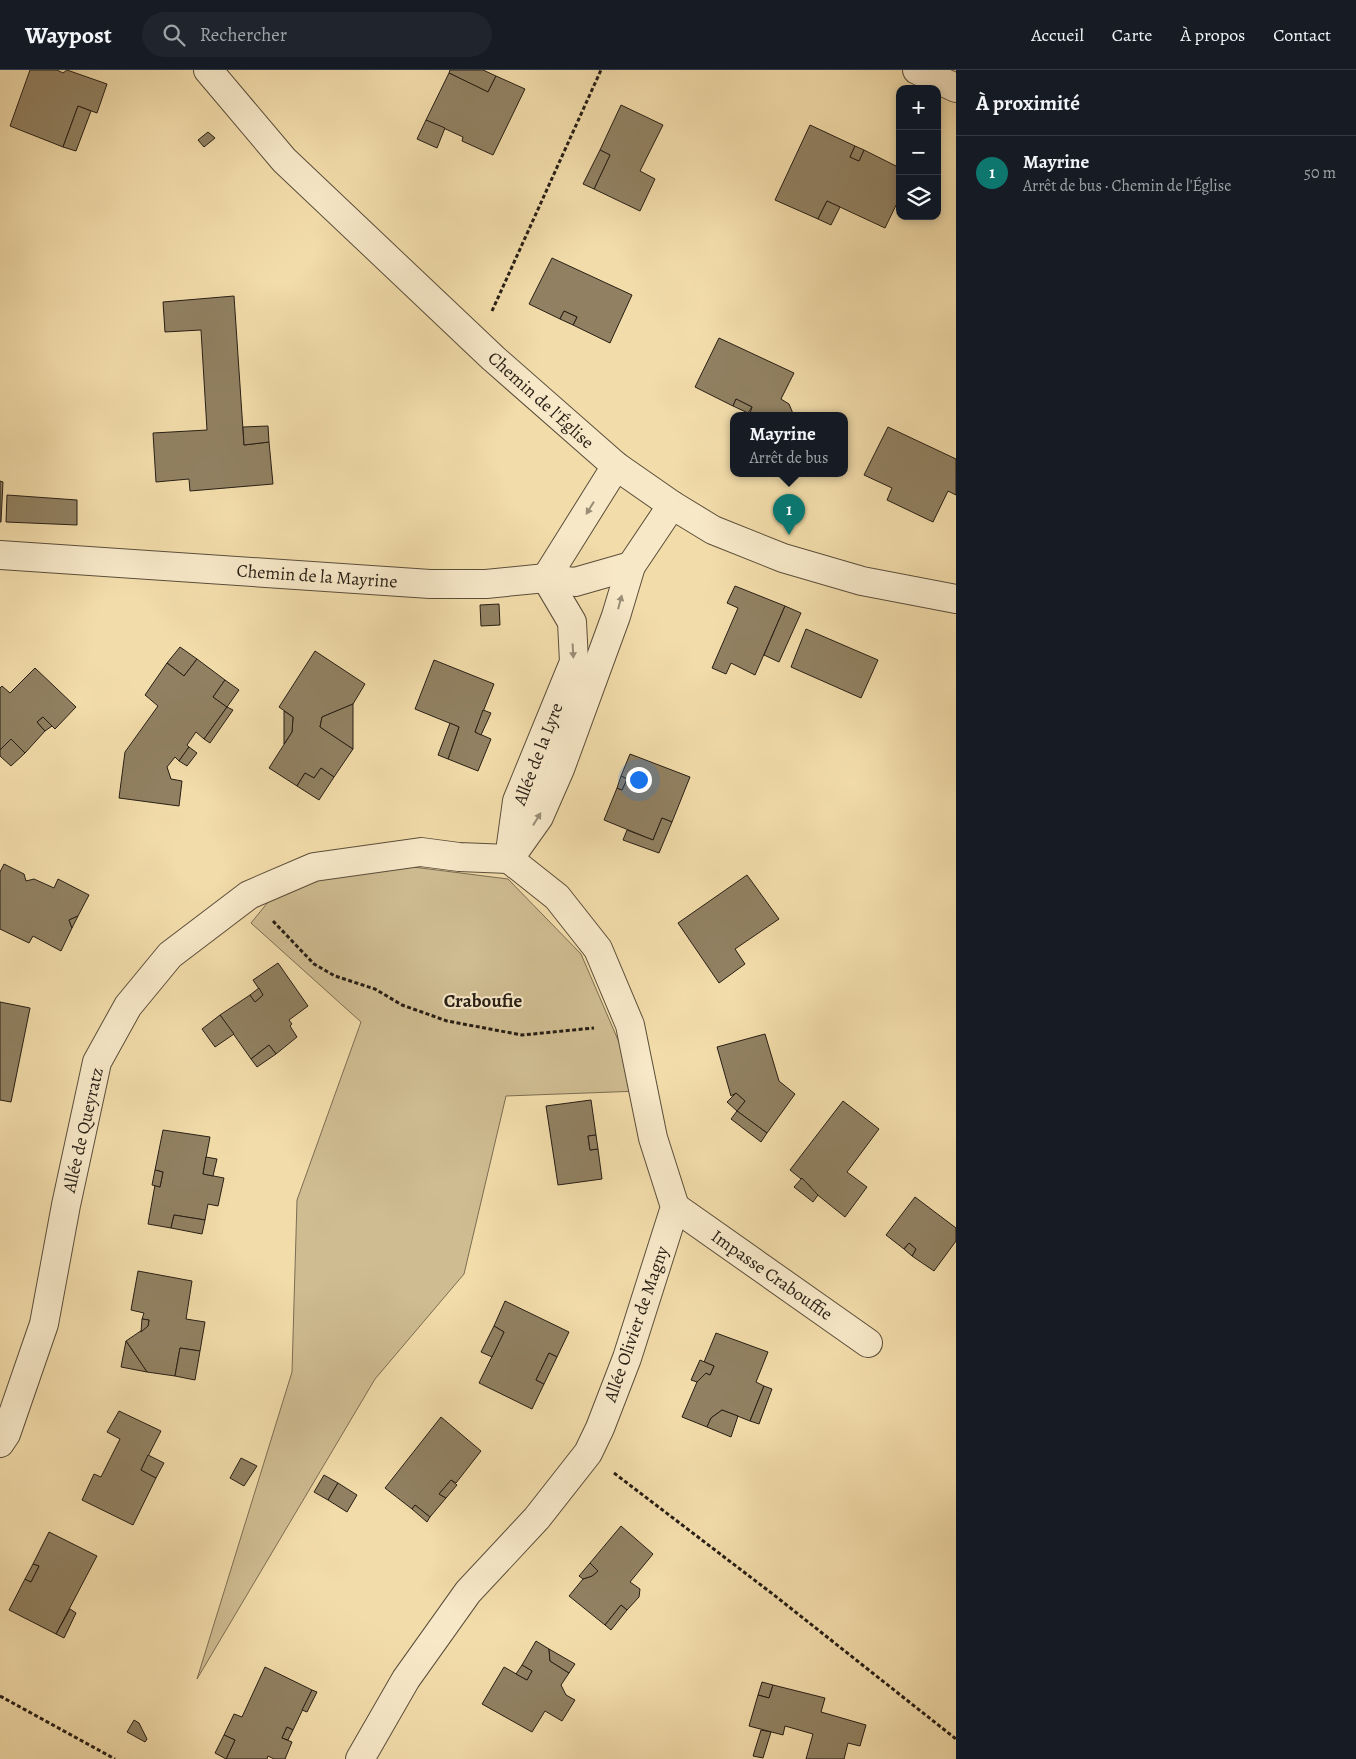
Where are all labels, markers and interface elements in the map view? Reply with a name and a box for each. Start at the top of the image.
search box [142,12,492,57]
text: Waypost [25,19,112,51]
icon: search [160,21,188,49]
text: Rechercher [200,22,287,48]
text: Accueil [1031,23,1084,47]
text: Carte [1112,23,1152,47]
text: À propos [1180,23,1245,47]
text: Contact [1273,23,1331,47]
map controls [896,85,941,220]
button: + [896,85,941,130]
text: À proximité [976,89,1080,117]
button: − [896,130,941,175]
text: Mayrine [1023,149,1089,175]
text: 1 [989,162,995,184]
text: 50 m [1304,162,1336,184]
button: layers [896,175,941,220]
text: Arrêt de bus · Chemin de l'Église [1023,175,1231,197]
street label: Chemin de l'Église [483,346,599,454]
popup [730,412,848,477]
text: Mayrine [750,421,816,447]
text: Arrêt de bus [750,447,828,469]
pin: 1 [773,494,805,535]
one-way arrow [586,501,595,514]
street label: Chemin de la Mayrine [236,558,398,594]
one-way arrow [616,594,624,609]
one-way arrow [569,643,577,659]
street label: Allée de la Lyre [507,699,569,810]
your location [626,767,652,793]
one-way arrow [533,812,542,825]
district label: Craboufie [444,988,523,1014]
street label: Allée de Queyratz [57,1065,109,1196]
street label: Impasse Crabouffie [706,1224,838,1326]
street label: Allée Olivier de Magny [598,1242,674,1406]

